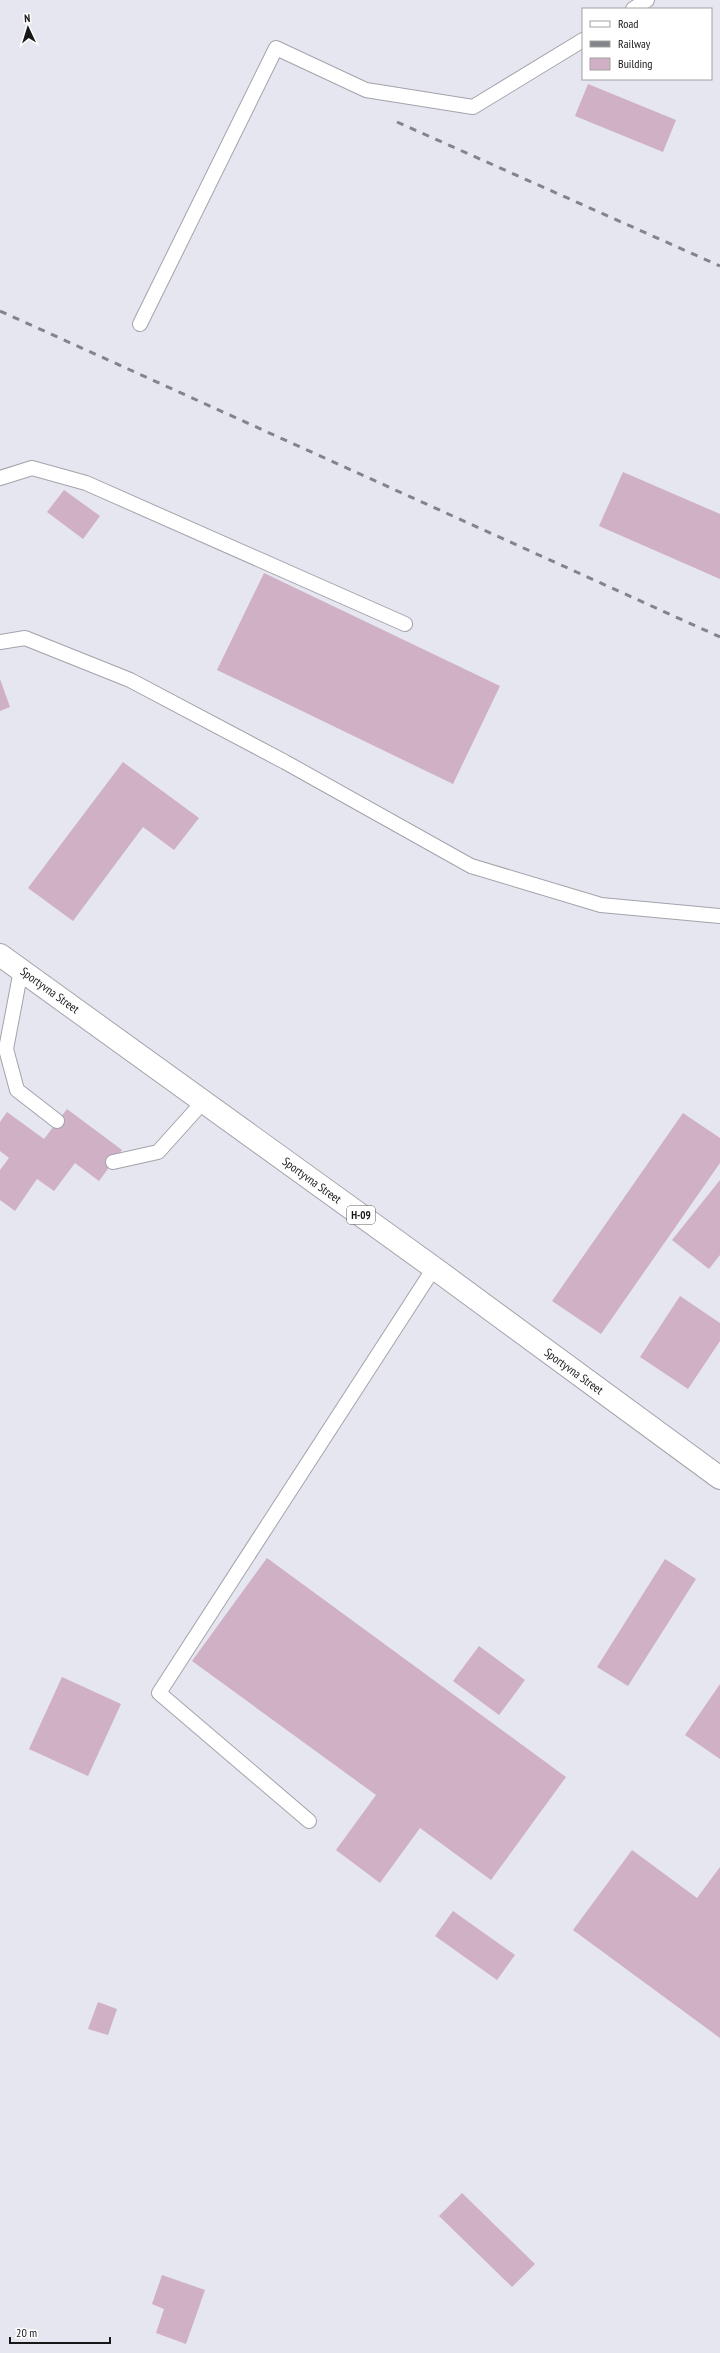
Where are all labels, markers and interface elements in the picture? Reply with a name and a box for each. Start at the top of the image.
north arrow [8,8,48,48]
legend [582,8,712,80]
text: N [24,11,31,25]
text: Road [618,16,638,31]
text: Railway [618,36,651,51]
text: Building [618,56,653,71]
street label: Sportyvna Street [18,964,83,1017]
street label: Sportyvna Street [280,1154,345,1207]
road number: Н-09 [347,1206,375,1224]
street label: Sportyvna Street [542,1345,607,1398]
scale bar [10,2319,110,2345]
text: 20 m [16,2325,37,2340]

